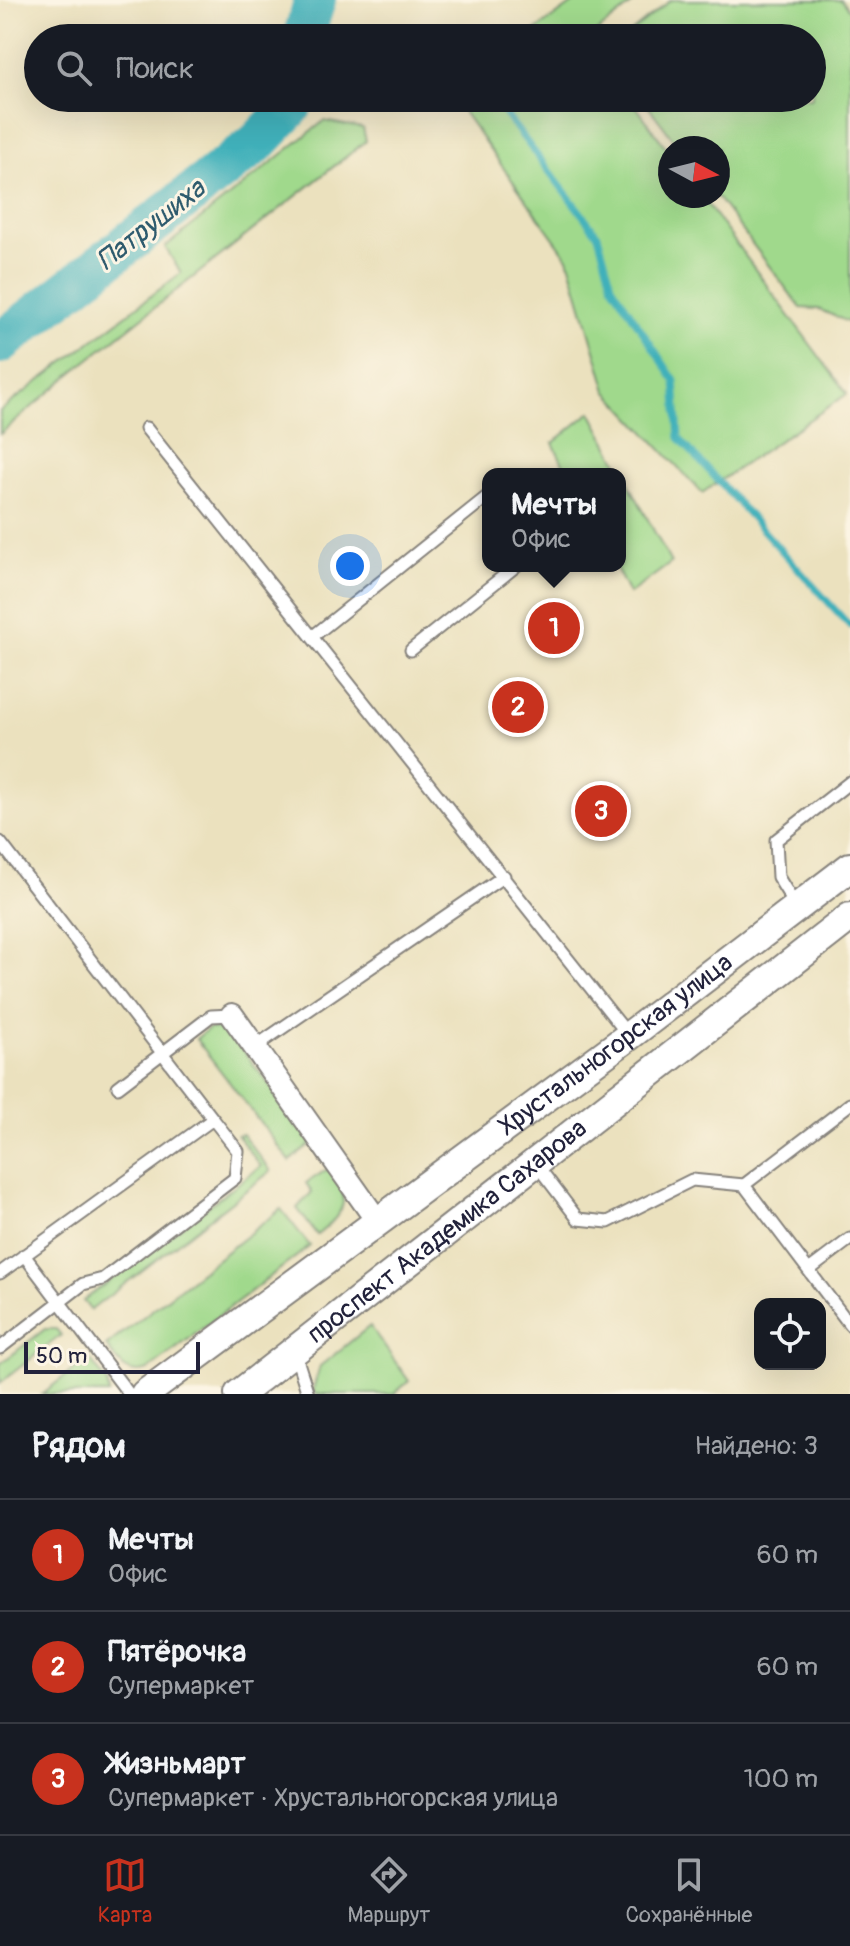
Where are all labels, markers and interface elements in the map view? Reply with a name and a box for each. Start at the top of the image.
search box [24,24,826,112]
icon: search [52,46,96,90]
text: Поиск [116,50,194,87]
north arrow [658,136,730,208]
water label: Патрушиха [90,170,214,278]
popup [482,468,626,572]
text: Мечты [511,486,597,523]
text: Офис [511,523,571,555]
your location [330,546,370,586]
pin: 1 [528,598,580,658]
pin: 2 [492,677,544,737]
pin: 3 [575,781,627,841]
street label: Хрустальногорская улица [492,947,739,1143]
street label: проспект Академика Сахарова [301,1112,593,1351]
map controls [754,1298,826,1370]
button: locate [754,1298,826,1370]
scale bar [24,1338,200,1374]
text: 50 m [36,1342,87,1370]
text: Рядом [32,1425,126,1468]
text: Найдено: 3 [695,1430,818,1462]
text: Мечты [108,1521,194,1558]
text: 1 [53,1539,63,1571]
text: 60 m [756,1539,818,1571]
text: Офис [108,1558,168,1590]
text: Пятёрочка [108,1633,246,1670]
text: 2 [51,1651,65,1683]
text: 60 m [756,1651,818,1683]
text: Супермаркет [108,1670,254,1702]
text: Жизньмарт [108,1745,246,1782]
text: 3 [51,1763,65,1795]
text: 100 m [744,1763,818,1795]
text: Супермаркет · Хрустальногорская улица [108,1782,558,1814]
tab: Карта [98,1853,152,1929]
tab: Маршрут [347,1853,430,1929]
tab: Сохранённые [626,1853,752,1929]

